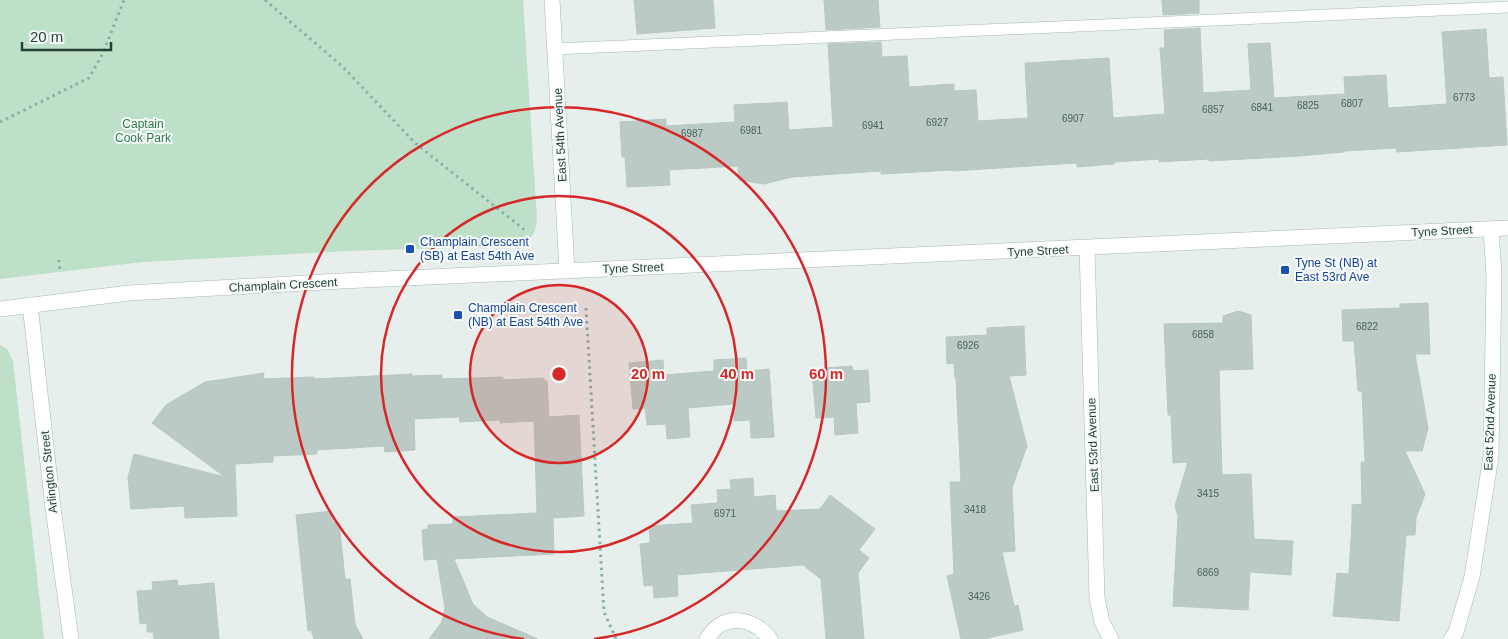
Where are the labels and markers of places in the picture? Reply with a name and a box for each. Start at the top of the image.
place label: Champlain Crescent (SB) at East 54th Ave [420,235,535,263]
marker: Champlain Crescent (SB) at East 54th Ave [404,243,416,255]
place label: Tyne St (NB) at East 53rd Ave [1295,256,1378,284]
marker: Tyne St (NB) at East 53rd Ave [1279,264,1291,276]
place label: Champlain Crescent (NB) at East 54th Ave [468,301,583,329]
marker: Champlain Crescent (NB) at East 54th Ave [452,309,464,321]
centre of rings [550,365,568,383]

